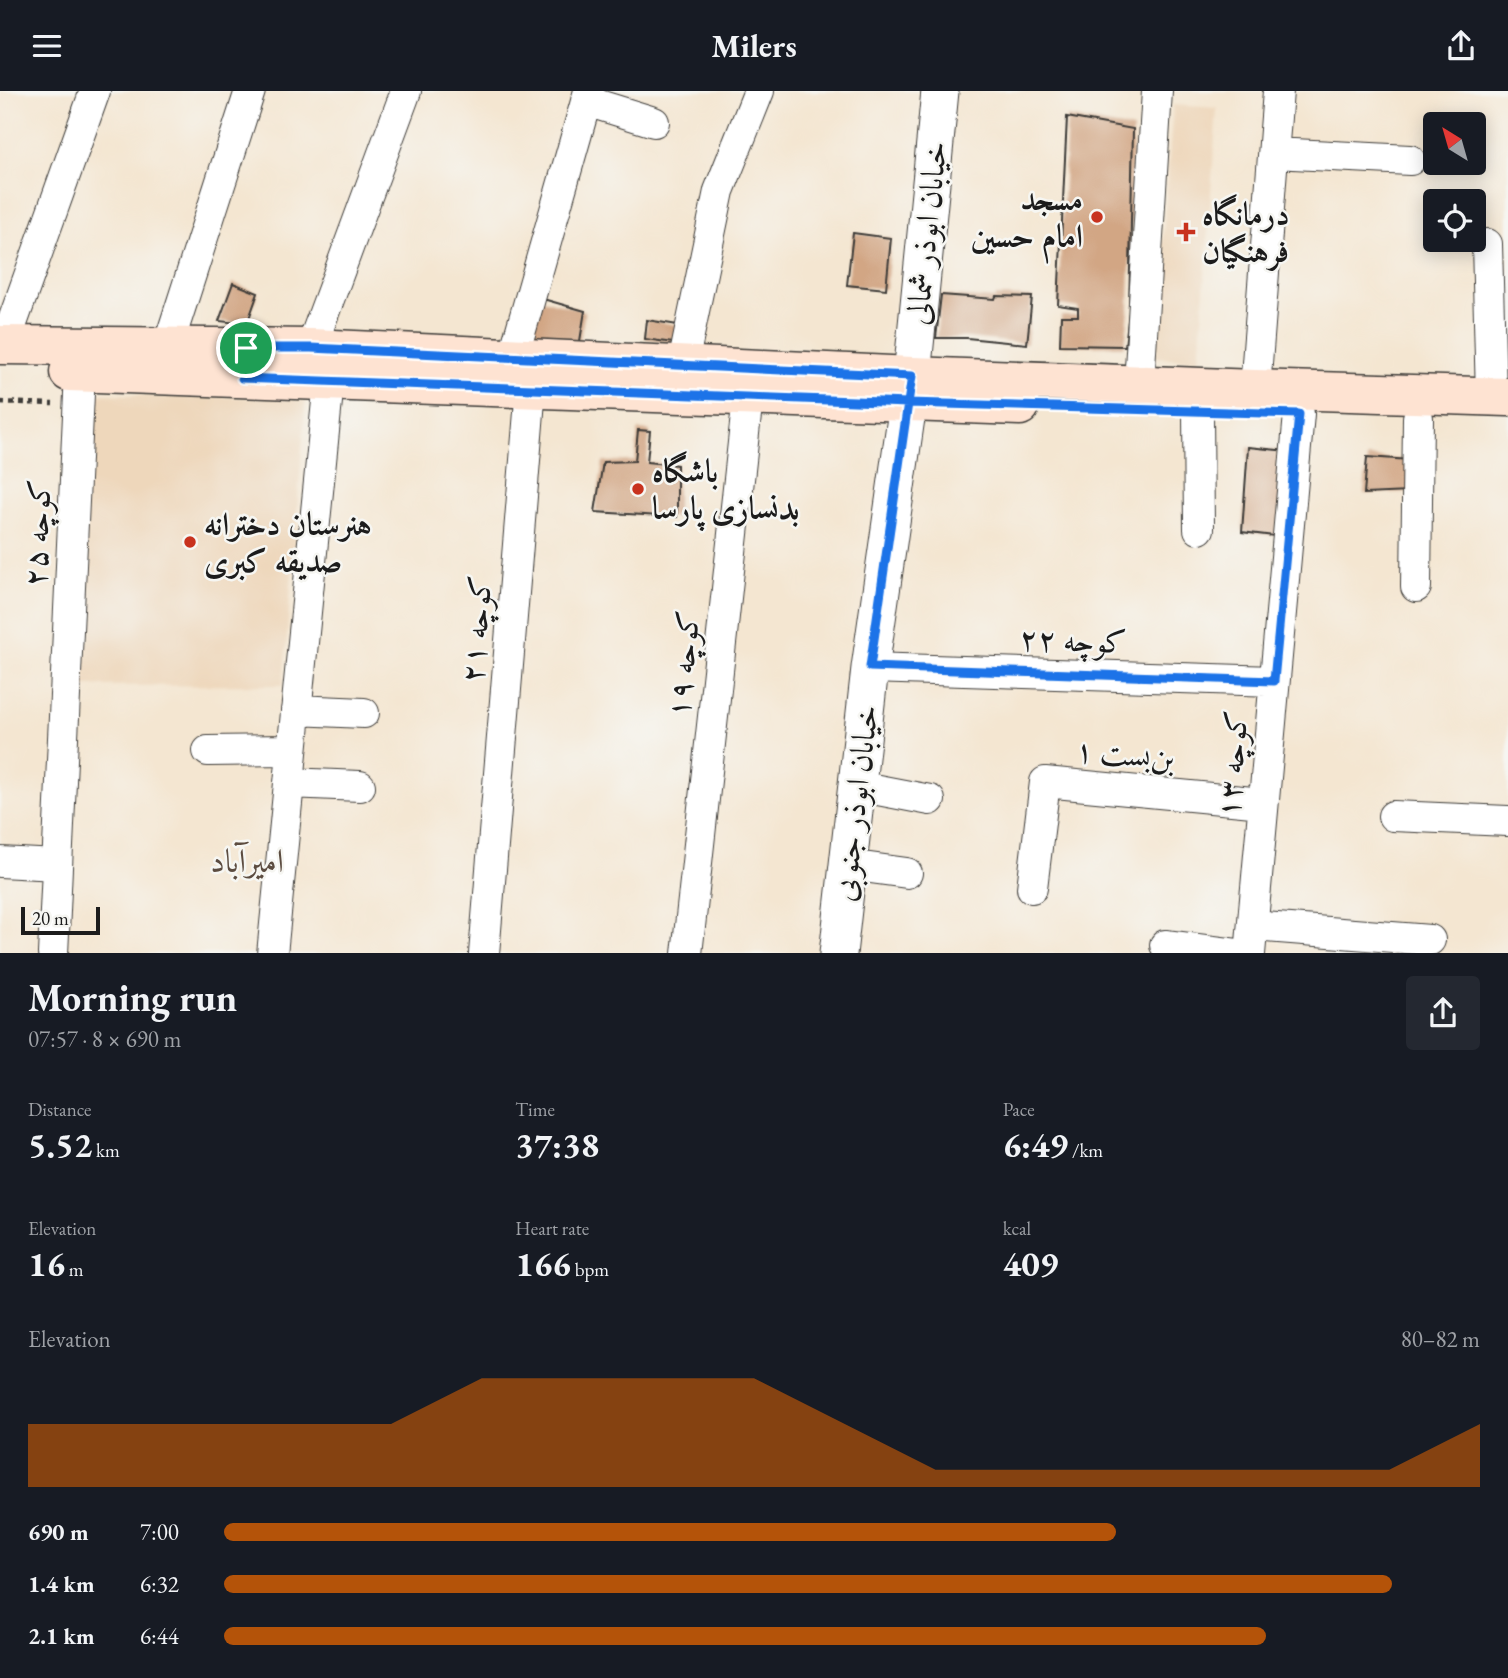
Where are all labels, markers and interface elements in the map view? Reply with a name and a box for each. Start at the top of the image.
text: Milers [711,25,797,67]
icon: menu [28,27,66,65]
icon: share [1442,27,1480,65]
north arrow [1423,112,1486,175]
map controls [1423,112,1486,252]
street label: خیابان ابوذر شمالی [895,139,957,327]
place label: مسجد امام حسین [971,178,1083,264]
button: locate [1423,189,1486,252]
place label: درمانگاه فرهنگیان [1202,193,1290,272]
marker: مسجد امام حسین [1089,209,1105,225]
marker: درمانگاه فرهنگیان [1176,222,1196,242]
pin [216,318,276,378]
icon: arrive [227,329,265,367]
place label: باشگاه بدنسازی پارسا [652,450,799,532]
street label: کوچه ۲۵ [13,478,62,588]
marker: باشگاه بدنسازی پارسا [630,481,646,497]
place label: هنرستان دخترانه صدیقه کبری [204,503,372,582]
marker: هنرستان دخترانه صدیقه کبری [182,534,198,550]
street label: کوچه ۲۱ [450,574,503,684]
street label: کوچه ۱۹ [656,608,710,720]
street label: کوچه ۲۲ [1019,617,1127,664]
street label: خیابان ابوذر جنوبی [822,702,890,904]
street label: کوچه ۱۳ [1206,709,1259,819]
street label: بن‌بست ۱ [1073,729,1177,779]
district label: امیرآباد [210,839,284,882]
scale bar [21,905,100,936]
text: 20 m [32,906,69,931]
text: Morning run [28,973,237,1022]
button: share [1406,976,1480,1050]
text: 07:57 · 8 × 690 m [28,1024,181,1054]
text: Distance [28,1097,91,1122]
text: Time [515,1097,555,1122]
text: Pace [1003,1097,1035,1122]
text: 5.52 [28,1122,92,1167]
text: 37:38 [515,1122,599,1167]
text: 6:49 [1003,1122,1068,1167]
text: km [92,1138,120,1163]
text: /km [1068,1138,1103,1163]
text: Elevation [28,1216,96,1241]
text: Heart rate [515,1216,589,1241]
text: kcal [1003,1216,1031,1241]
text: 16 [28,1241,65,1286]
text: 166 [515,1241,571,1286]
text: 409 [1003,1241,1058,1286]
text: m [65,1257,84,1282]
text: bpm [571,1257,609,1282]
text: Elevation [28,1324,111,1354]
text: 80–82 m [1401,1324,1480,1354]
text: 690 m [28,1517,89,1547]
text: 7:00 [140,1517,179,1547]
text: 1.4 km [28,1569,95,1599]
text: 6:32 [140,1569,179,1599]
text: 2.1 km [28,1621,95,1651]
text: 6:44 [140,1621,179,1651]

